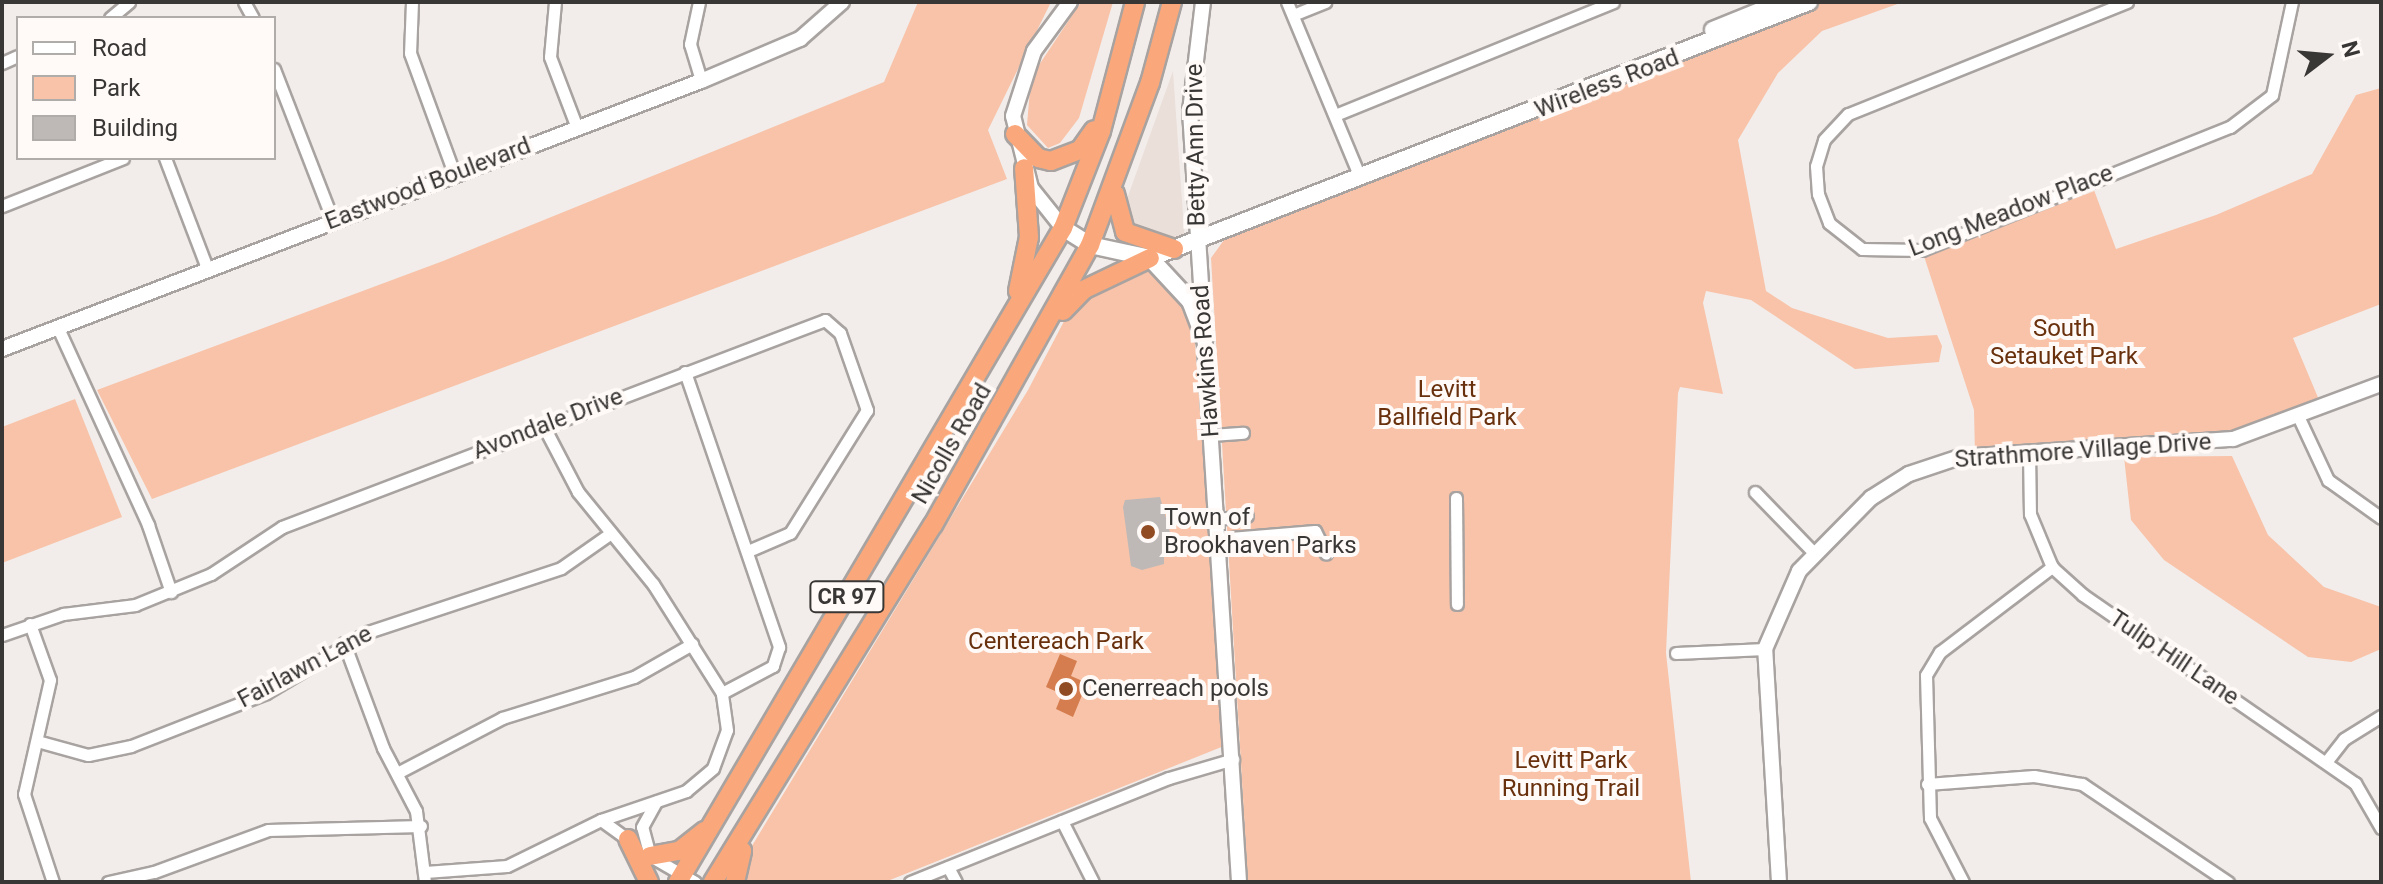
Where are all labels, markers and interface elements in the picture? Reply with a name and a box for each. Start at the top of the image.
legend [16,16,276,160]
north arrow [2287,16,2367,96]
text: Road [92,34,147,62]
text: N [2336,38,2365,60]
street label: Wireless Road [1531,43,1683,125]
street label: Betty Ann Drive [1180,63,1212,227]
text: Park [92,74,140,102]
text: Building [92,114,178,142]
street label: Eastwood Boulevard [321,131,535,237]
street label: Long Meadow Place [1905,159,2117,263]
street label: Hawkins Road [1186,284,1226,438]
park label: South Setauket Park [1990,315,2138,371]
park label: Levitt Ballfield Park [1377,376,1517,432]
street label: Nicolls Road [906,379,998,509]
street label: Avondale Drive [469,382,627,466]
street label: Strathmore Village Drive [1954,428,2212,474]
place label: Town of Brookhaven Parks [1164,504,1357,560]
marker: Town of Brookhaven Parks [1139,523,1157,541]
road number: CR 97 [809,579,885,615]
street label: Tulip Hill Lane [2104,604,2244,712]
street label: Fairlawn Lane [233,620,377,714]
park label: Centereach Park [968,628,1144,656]
place label: Cenerreach pools [1082,675,1269,703]
marker: Cenerreach pools [1057,680,1075,698]
park label: Levitt Park Running Trail [1502,747,1640,803]

